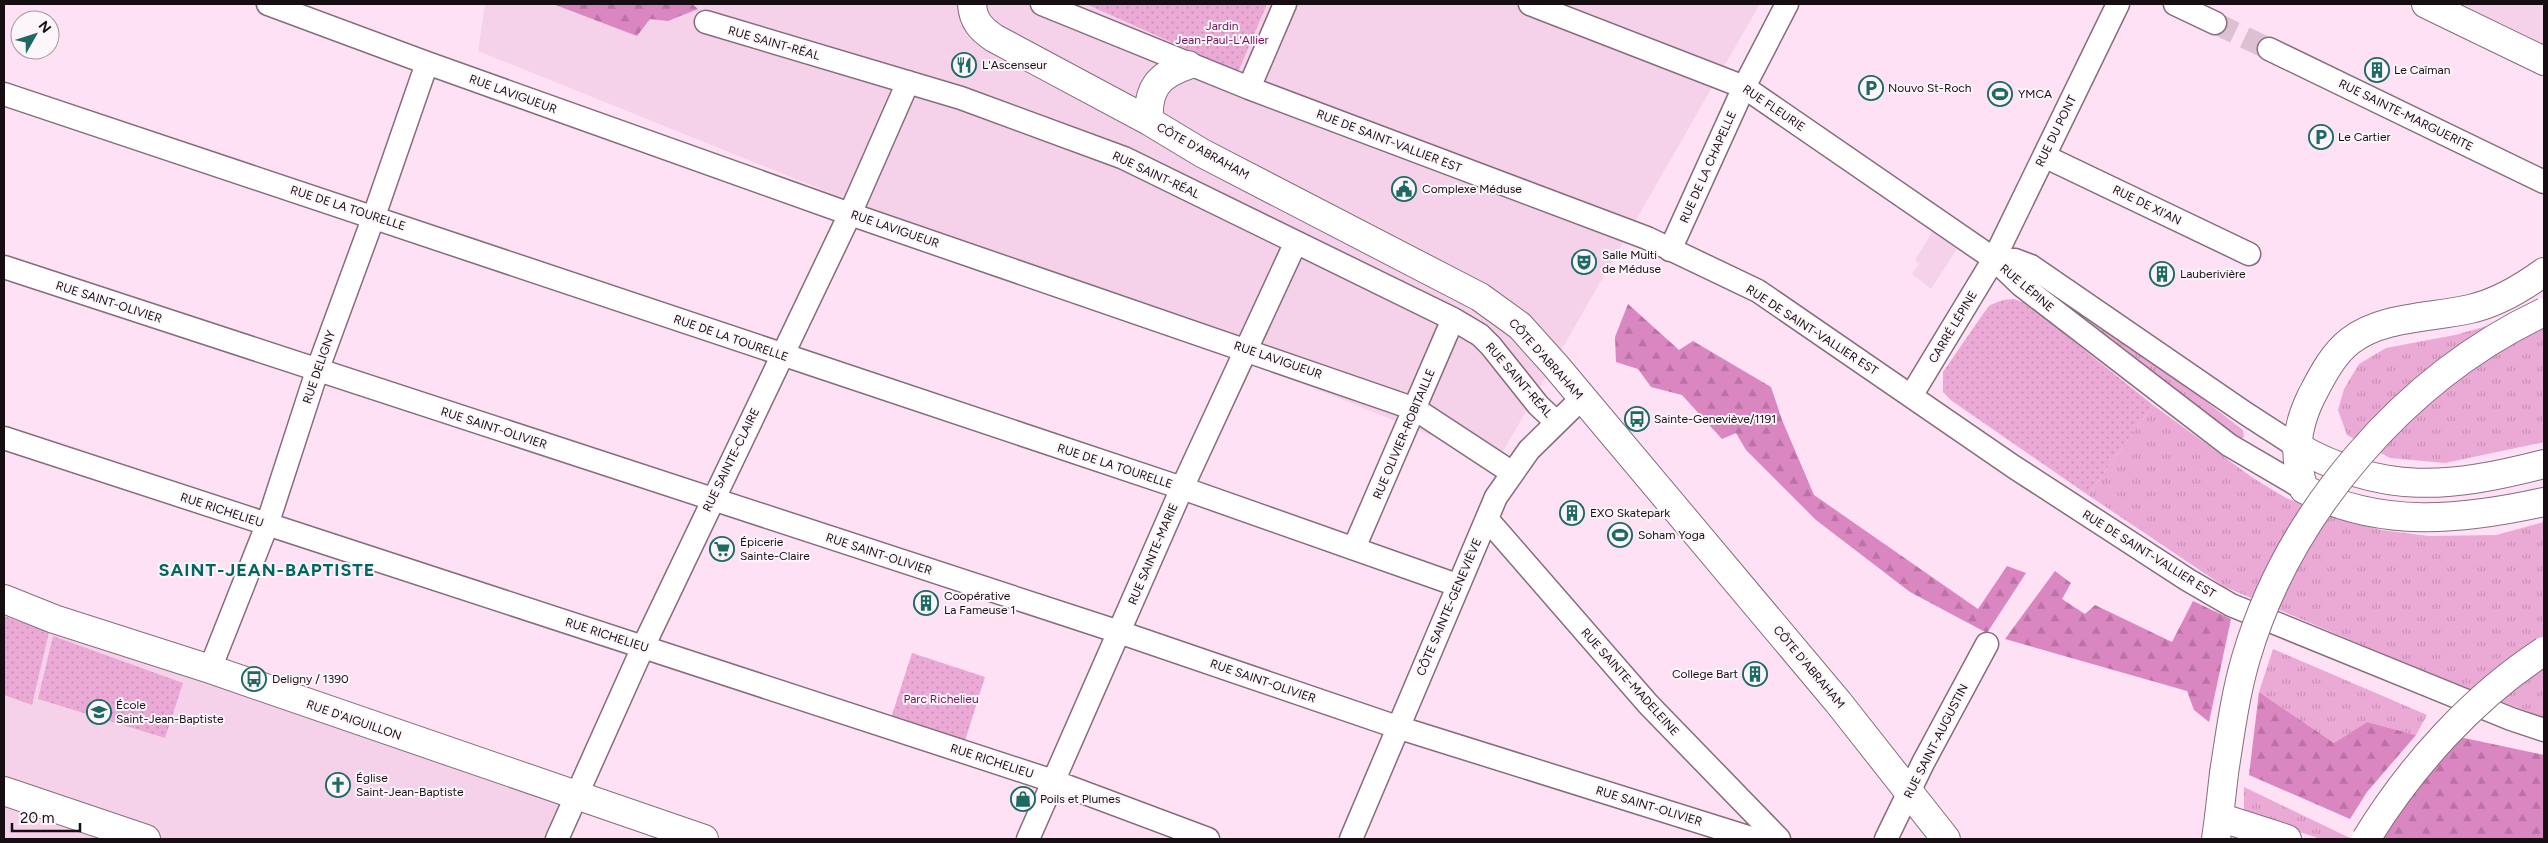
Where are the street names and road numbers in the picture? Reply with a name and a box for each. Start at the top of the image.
street label: RUE SAINT-RÉAL [727,23,822,63]
street label: RUE LAVIGUEUR [467,72,559,116]
street label: RUE SAINTE-MARGUERITE [2336,76,2476,154]
street label: RUE FLEURIE [1740,82,1808,134]
street label: RUE DU PONT [2033,93,2080,169]
street label: RUE DE SAINT-VALLIER EST [1314,107,1464,175]
street label: RUE DE LA CHAPELLE [1677,109,1739,225]
street label: CÔTE D'ABRAHAM [1154,120,1252,182]
street label: RUE SAINT-RÉAL [1110,149,1203,202]
street label: RUE DE XI'AN [2110,182,2184,228]
street label: RUE DE LA TOURELLE [289,183,407,233]
street label: RUE LAVIGUEUR [849,207,941,251]
street label: RUE LÉPINE [1997,261,2057,315]
street label: RUE SAINT-OLIVIER [54,278,164,326]
street label: RUE DE SAINT-VALLIER EST [1743,282,1881,378]
street label: CARRÉ LÉPINE [1926,288,1980,366]
street label: RUE DE LA TOURELLE [672,312,790,364]
street label: CÔTE D'ABRAHAM [1506,316,1586,402]
street label: RUE DELIGNY [300,328,338,405]
street label: RUE LAVIGUEUR [1232,338,1324,382]
street label: RUE SAINT-RÉAL [1483,340,1556,421]
street label: RUE OLIVIER-ROBITAILLE [1370,367,1438,501]
street label: RUE SAINT-OLIVIER [439,404,549,452]
street label: RUE SAINTE-CLAIRE [700,406,762,514]
street label: RUE DE LA TOURELLE [1056,441,1174,491]
street label: RUE RICHELIEU [179,490,265,530]
street label: RUE SAINTE-MARIE [1125,501,1181,607]
street label: RUE DE SAINT-VALLIER EST [2080,507,2218,601]
street label: RUE SAINT-OLIVIER [824,530,934,578]
street label: CÔTE SAINTE-GENEVIÈVE [1414,536,1484,678]
street label: RUE RICHELIEU [564,615,650,655]
street label: CÔTE D'ABRAHAM [1770,623,1848,711]
street label: RUE SAINTE-MADELEINE [1578,625,1682,739]
street label: RUE SAINT-OLIVIER [1208,656,1318,706]
street label: RUE SAINT-AUGUSTIN [1901,681,1971,801]
street label: RUE D'AIGUILLON [305,697,403,743]
street label: RUE RICHELIEU [949,741,1035,781]
street label: RUE SAINT-OLIVIER [1594,783,1704,829]

